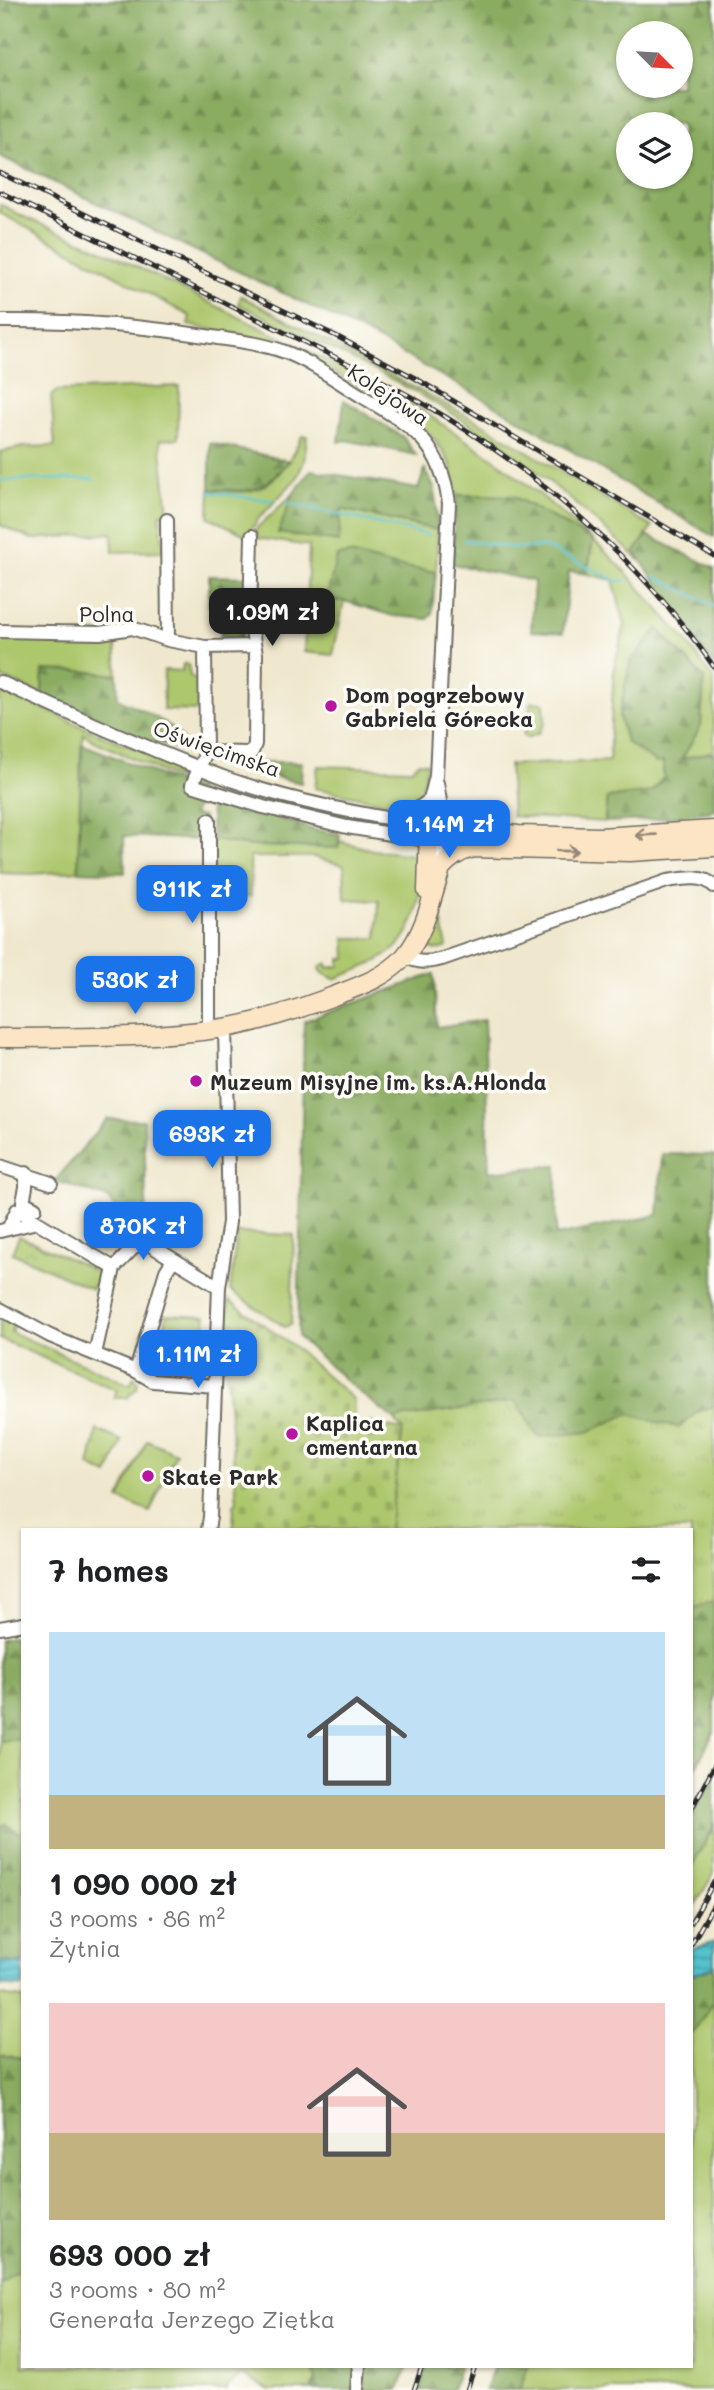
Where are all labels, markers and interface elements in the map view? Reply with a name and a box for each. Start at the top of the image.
north arrow [616,21,693,98]
map controls [616,21,693,189]
button: layers [616,112,693,189]
street label: Kolejowa [343,357,435,431]
pin: 1.09M zł [200,588,344,648]
text: 1.09M zł [225,596,319,626]
street label: Polna [79,600,135,627]
place label: Dom pogrzebowy Gabriela Górecka [345,681,533,732]
marker: Dom pogrzebowy Gabriela Górecka [323,698,339,714]
street label: Oświęcimska [150,714,284,782]
pin: 1.14M zł [377,800,521,860]
text: 1.14M zł [404,808,494,838]
one-way arrow [635,828,658,842]
one-way arrow [555,844,578,858]
pin: 911K zł [127,866,257,925]
text: 911K zł [153,873,231,903]
pin: 530K zł [70,956,200,1016]
text: 530K zł [92,964,178,994]
place label: Muzeum Misyjne im. ks.A.Hlonda [210,1068,547,1096]
marker: Muzeum Misyjne im. ks.A.Hlonda [188,1073,204,1089]
pin: 693K zł [147,1110,277,1170]
text: 693K zł [169,1118,255,1148]
pin: 870K zł [78,1202,208,1262]
text: 870K zł [100,1210,186,1240]
pin: 1.11M zł [126,1330,270,1390]
text: 1.11M zł [155,1338,241,1368]
place label: Kaplica cmentarna [306,1409,418,1460]
marker: Kaplica cmentarna [284,1426,300,1442]
place label: Skate Park [162,1463,278,1490]
marker: Skate Park [140,1468,156,1484]
text: 7 homes [49,1550,169,1590]
icon: filters [627,1551,665,1589]
icon: home [294,1678,420,1804]
text: 1 090 000 zł [49,1863,237,1903]
text: 3 rooms · 86 m² [49,1903,225,1933]
text: Żytnia [49,1933,121,1963]
icon: home [294,2049,420,2175]
text: 693 000 zł [49,2234,210,2274]
text: 3 rooms · 80 m² [49,2274,225,2304]
text: Generała Jerzego Ziętka [49,2304,335,2334]

